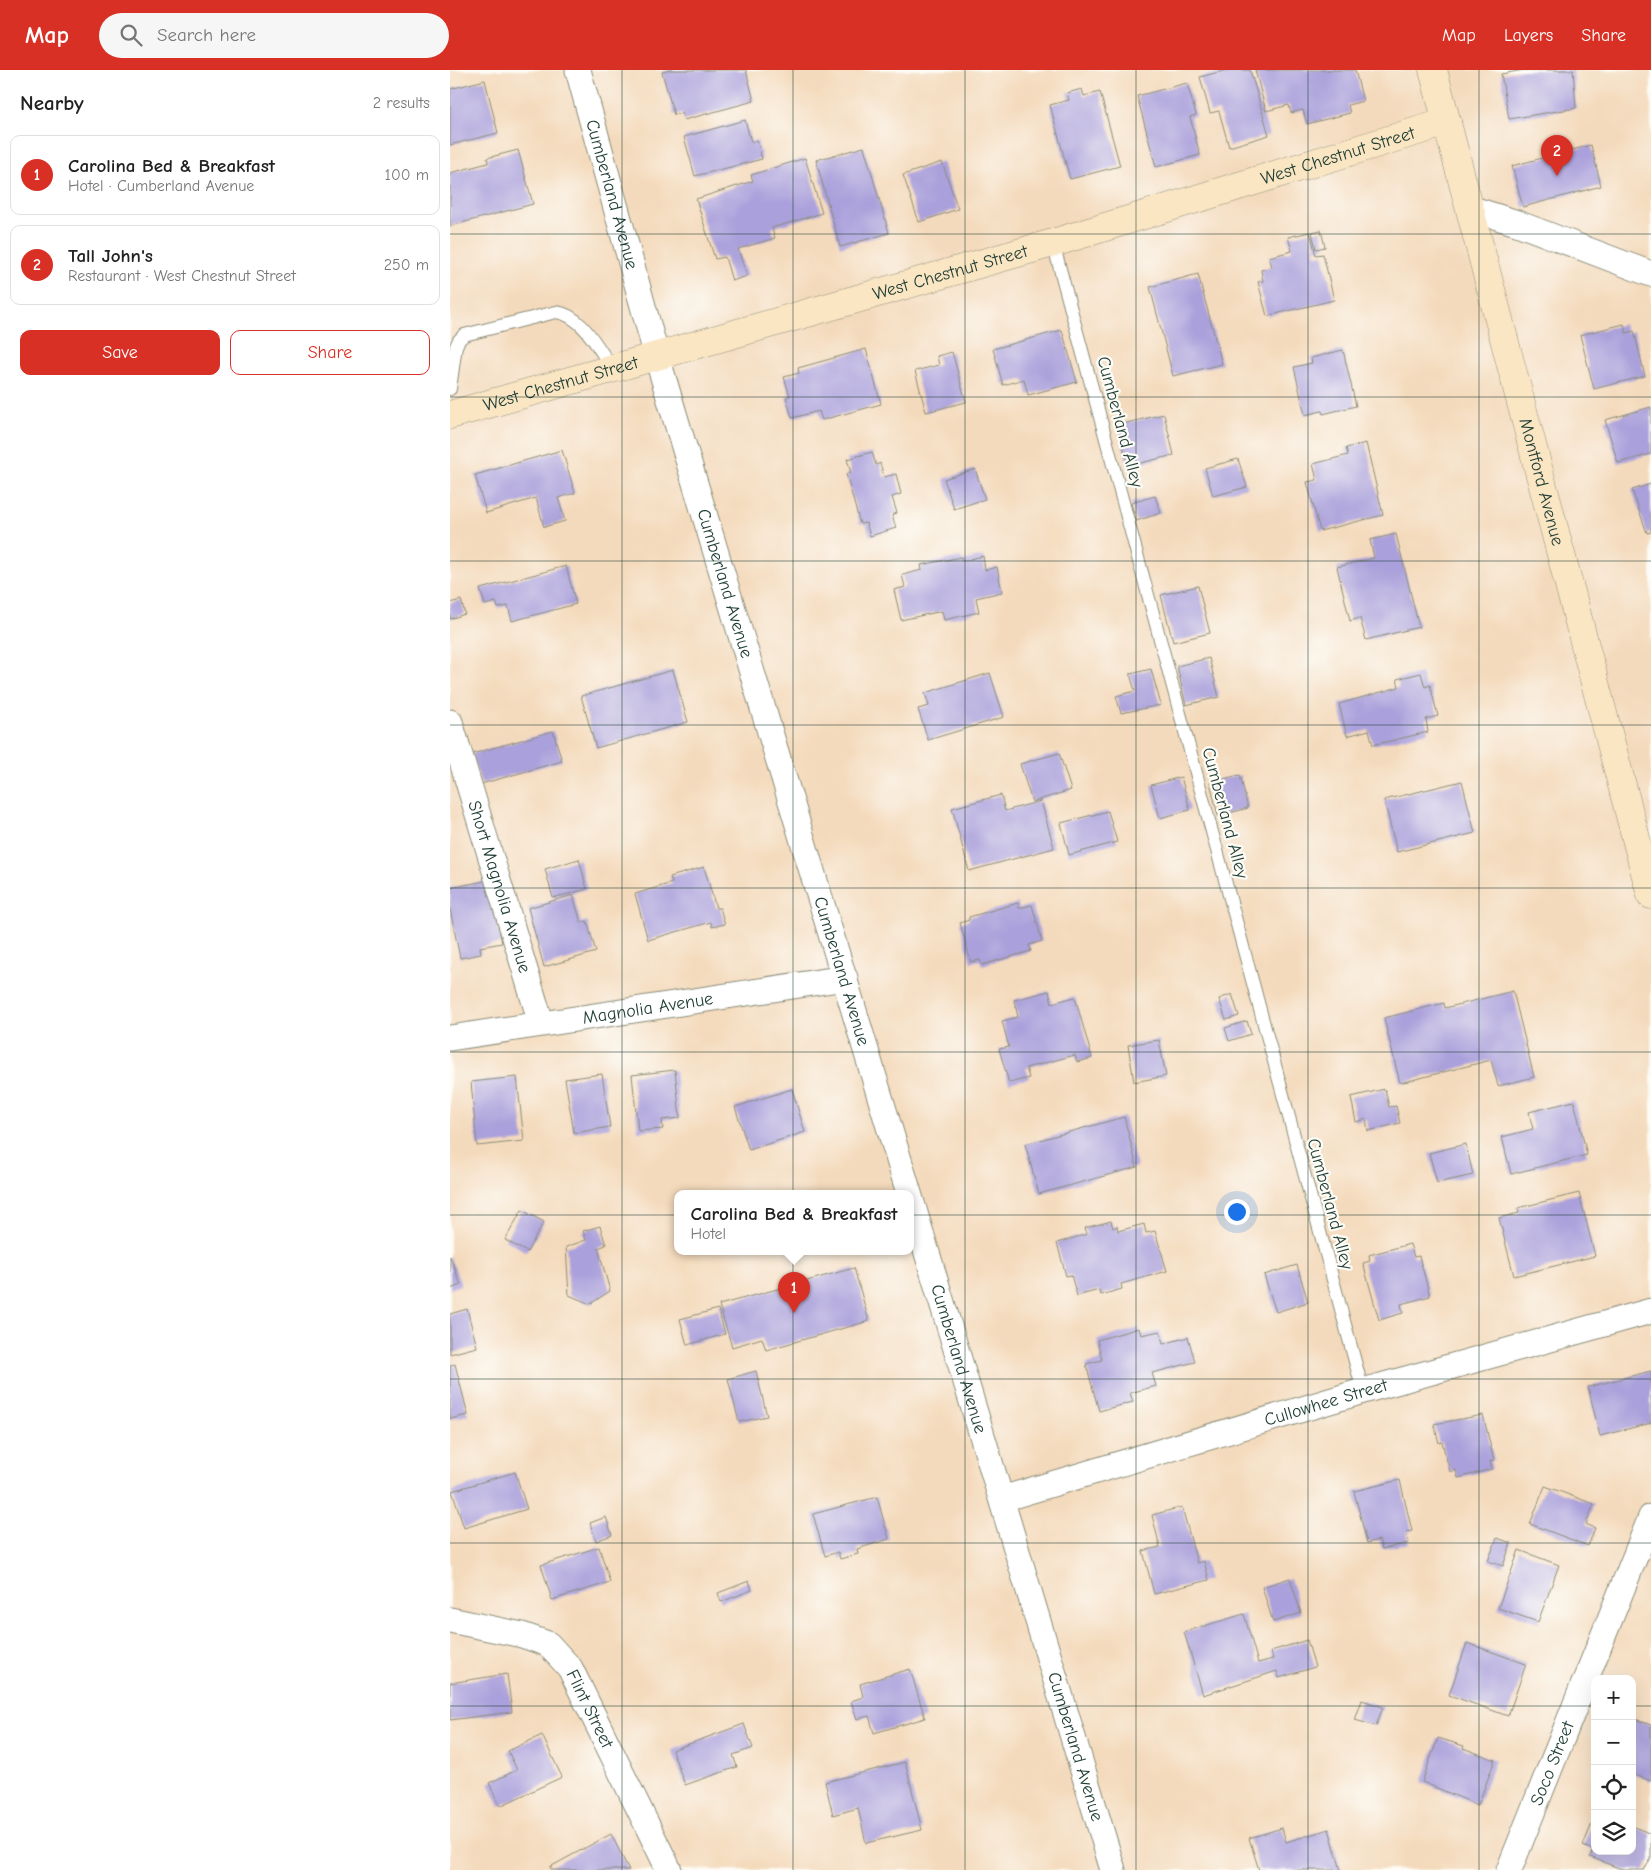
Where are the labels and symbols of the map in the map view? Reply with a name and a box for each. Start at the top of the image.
street label: Cumberland Avenue [582,117,643,272]
street label: West Chestnut Street [1258,122,1418,189]
pin: 2 [1541,135,1573,176]
street label: West Chestnut Street [870,240,1031,304]
street label: West Chestnut Street [481,351,641,415]
street label: Cumberland Alley [1092,354,1148,491]
street label: Montford Avenue [1515,416,1569,548]
street label: Cumberland Avenue [693,506,758,660]
street label: Cumberland Alley [1197,745,1253,882]
street label: Short Magnolia Avenue [464,798,536,975]
street label: Cumberland Avenue [810,894,874,1048]
street label: Magnolia Avenue [581,988,714,1028]
street label: Cumberland Alley [1302,1136,1358,1273]
your location [1224,1199,1250,1225]
pin: 1 [778,1272,810,1313]
street label: Cumberland Avenue [927,1282,991,1436]
street label: Cullowhee Street [1262,1374,1391,1430]
street label: Flint Street [562,1666,618,1752]
street label: Cumberland Avenue [1043,1670,1108,1824]
street label: Soco Street [1526,1717,1579,1808]

